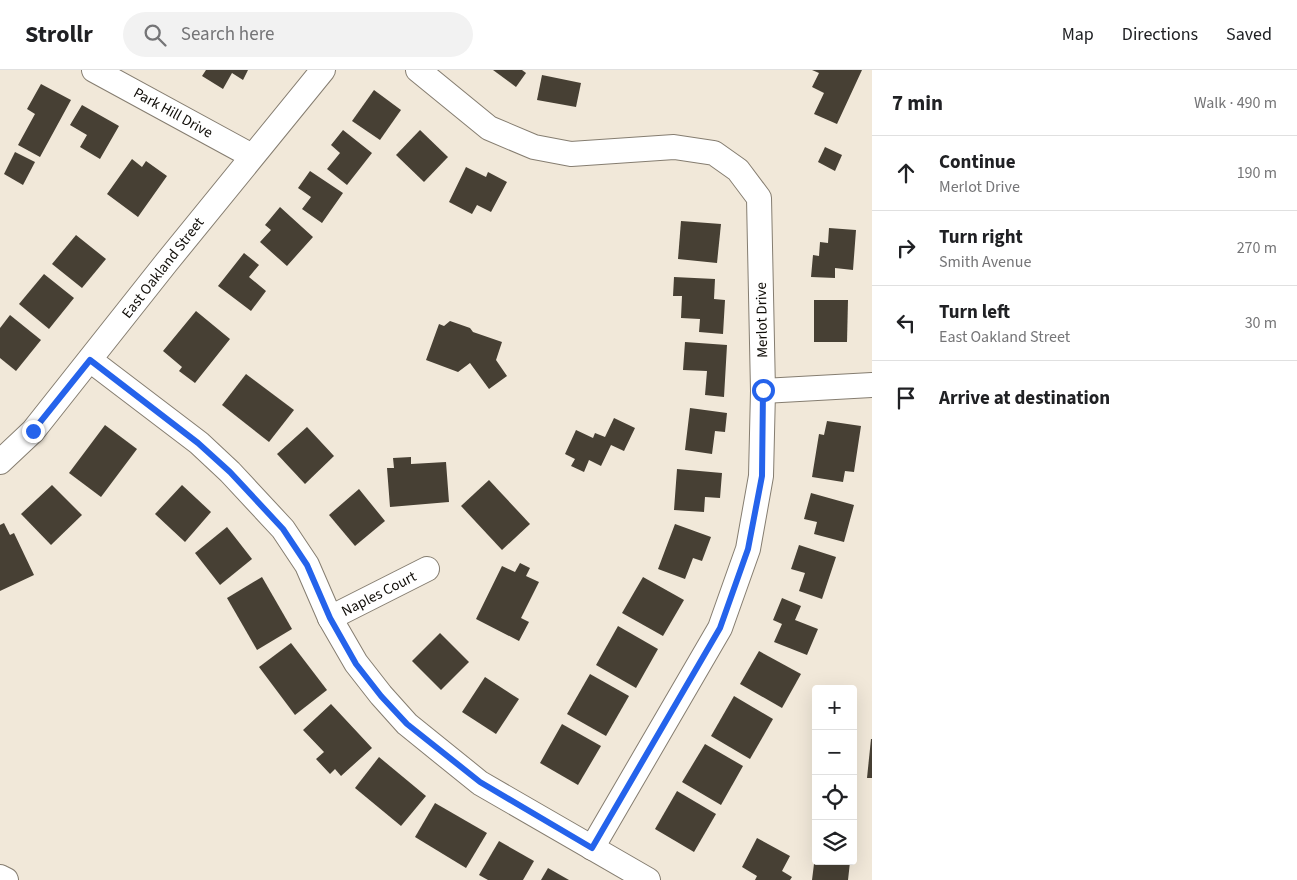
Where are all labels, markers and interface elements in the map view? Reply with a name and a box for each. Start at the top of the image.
search box [123,12,473,57]
text: Strollr [25,17,93,52]
icon: search [141,21,169,49]
text: Search here [181,21,274,48]
text: Map [1062,22,1094,47]
text: Directions [1122,22,1198,47]
text: Saved [1226,22,1272,47]
street label: Park Hill Drive [130,83,216,143]
text: 7 min [892,88,943,118]
text: Walk · 490 m [1194,92,1277,114]
text: Continue [939,149,1016,176]
icon: ahead [892,159,920,187]
text: 190 m [1237,162,1277,184]
text: Merlot Drive [939,176,1020,198]
street label: East Oakland Street [117,213,209,323]
text: Turn right [939,224,1023,251]
icon: right [892,234,920,262]
text: 270 m [1237,237,1277,259]
text: Smith Avenue [939,251,1031,273]
street label: Merlot Drive [751,282,773,358]
text: Turn left [939,299,1010,326]
icon: left [892,309,920,337]
text: 30 m [1245,312,1277,334]
text: East Oakland Street [939,326,1070,348]
route start [752,379,775,402]
icon: arrive [892,384,920,412]
text: Arrive at destination [939,385,1110,412]
route end [22,420,45,443]
street label: Naples Court [338,566,420,622]
map controls [812,685,857,865]
button: + [812,685,857,730]
button: − [812,730,857,775]
button: locate [812,775,857,820]
button: layers [812,820,857,865]

